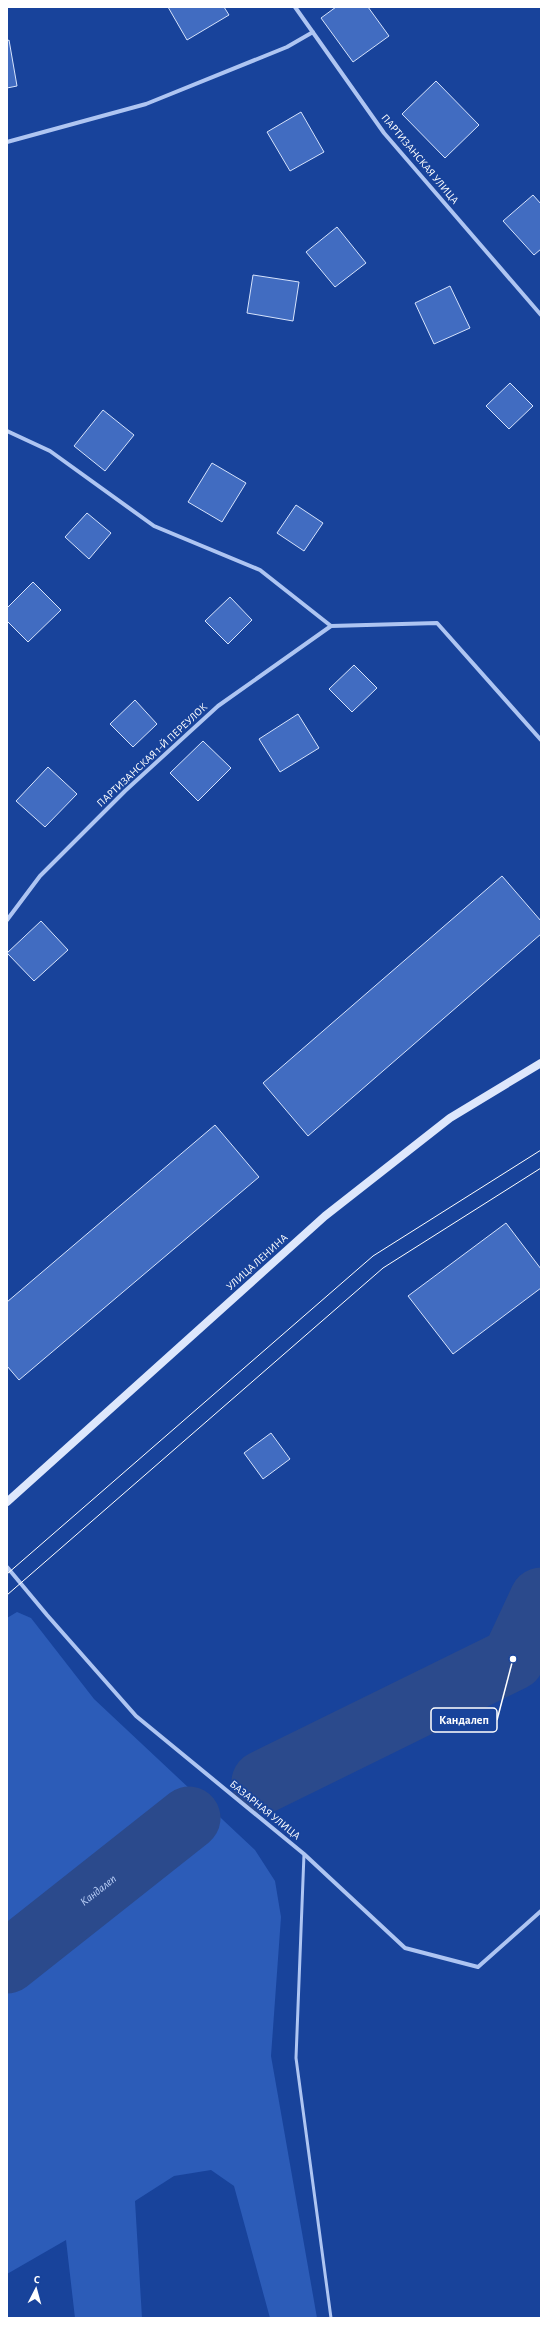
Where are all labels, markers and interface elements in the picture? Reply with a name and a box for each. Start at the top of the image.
street label: ПАРТИЗАНСКАЯ УЛИЦА [379,112,461,206]
street label: ПАРТИЗАНСКАЯ 1-Й ПЕРЕУЛОК [95,701,210,809]
street label: УЛИЦА ЛЕНИНА [224,1231,290,1292]
callout: Кандалеп [431,1708,497,1732]
text: Кандалеп [439,1714,489,1726]
street label: БАЗАРНАЯ УЛИЦА [228,1778,303,1842]
water label: Кандалеп [78,1872,118,1908]
north arrow [16,2269,56,2309]
text: С [33,2274,41,2285]

